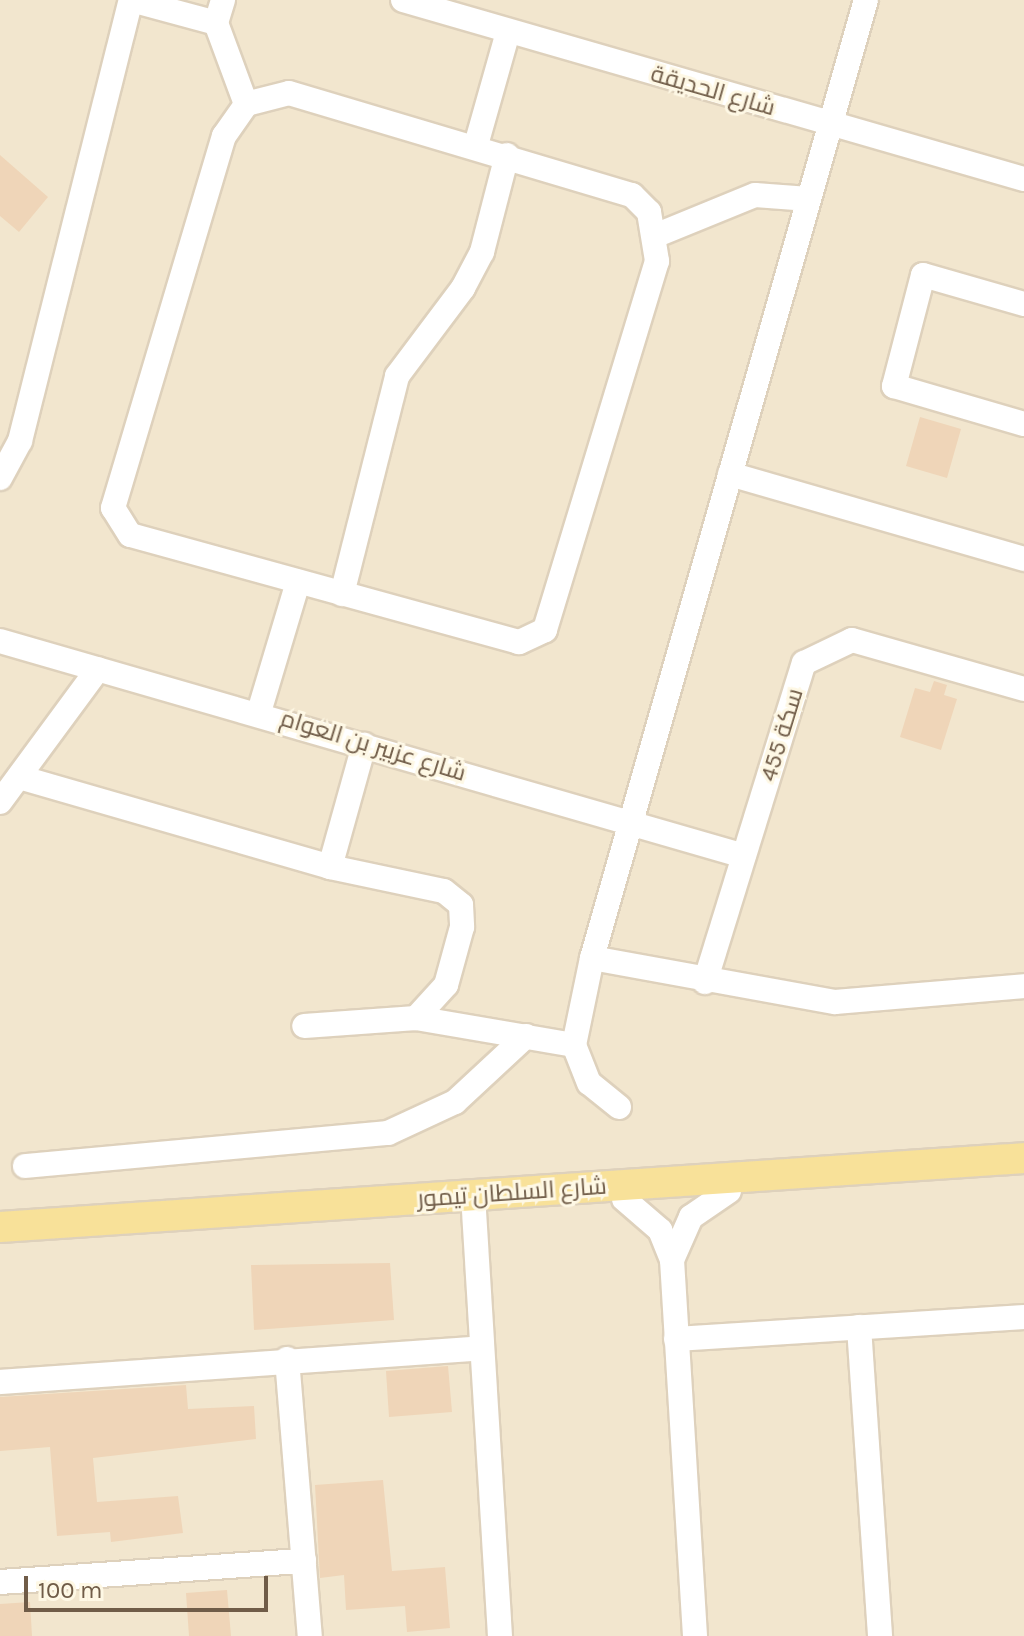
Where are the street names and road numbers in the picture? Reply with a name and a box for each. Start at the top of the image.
street label: شارع الحديقة [647,59,779,123]
street label: سكة 455 [754,685,810,785]
street label: شارع عزبير بن العوام [277,704,469,788]
street label: شارع السلطان تيمور [416,1172,608,1214]

